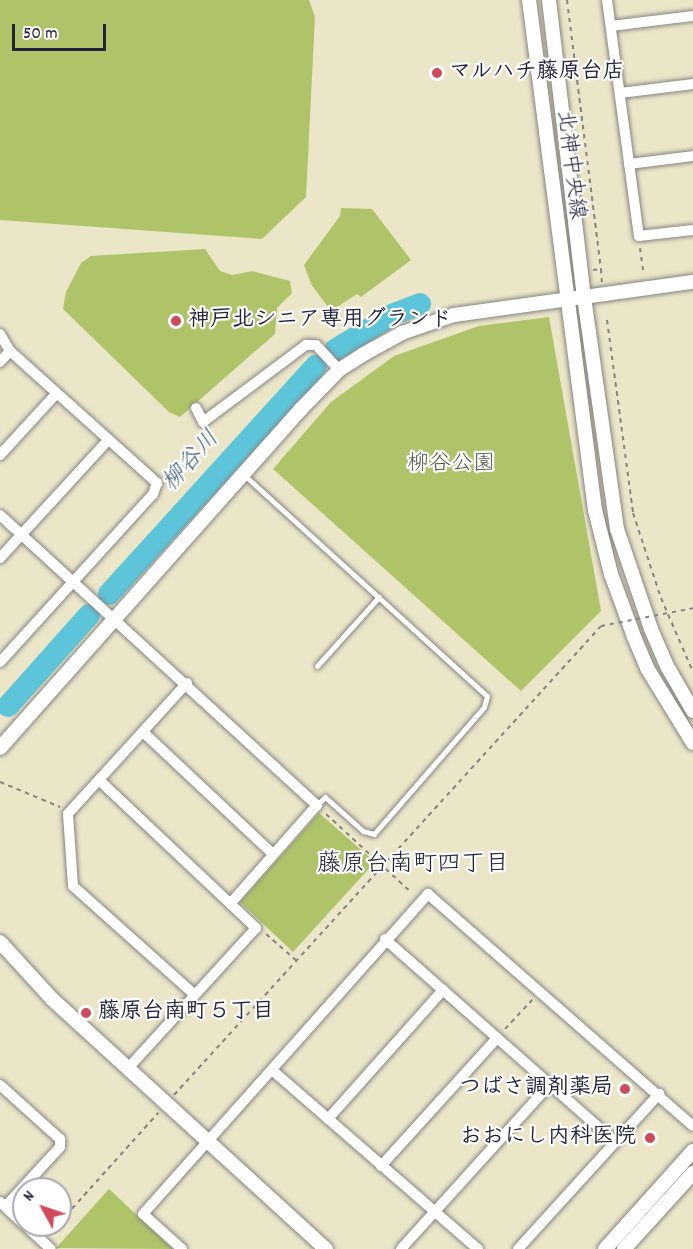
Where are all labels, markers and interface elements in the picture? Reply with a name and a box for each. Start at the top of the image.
scale bar [15,12,110,50]
text: 50 m [23,22,58,47]
place label: マルハチ藤原台店 [449,60,625,86]
marker: マルハチ藤原台店 [430,66,444,80]
street label: 北神中央線 [550,109,590,221]
place label: 神戸北シニア専用グランド [188,308,452,334]
marker: 神戸北シニア専用グランド [169,314,183,328]
water label: 柳谷川 [157,426,227,498]
park label: 柳谷公園 [407,452,495,478]
district label: 藤原台南町四丁目 [317,852,509,880]
place label: 藤原台南町５丁目 [98,1000,274,1026]
marker: 藤原台南町５丁目 [79,1006,93,1020]
place label: つばさ調剤薬局 [459,1076,613,1102]
marker: つばさ調剤薬局 [618,1082,632,1096]
place label: おおにし内科医院 [460,1125,636,1151]
marker: おおにし内科医院 [641,1129,659,1147]
north arrow [12,1177,72,1237]
text: N [18,1186,41,1207]

